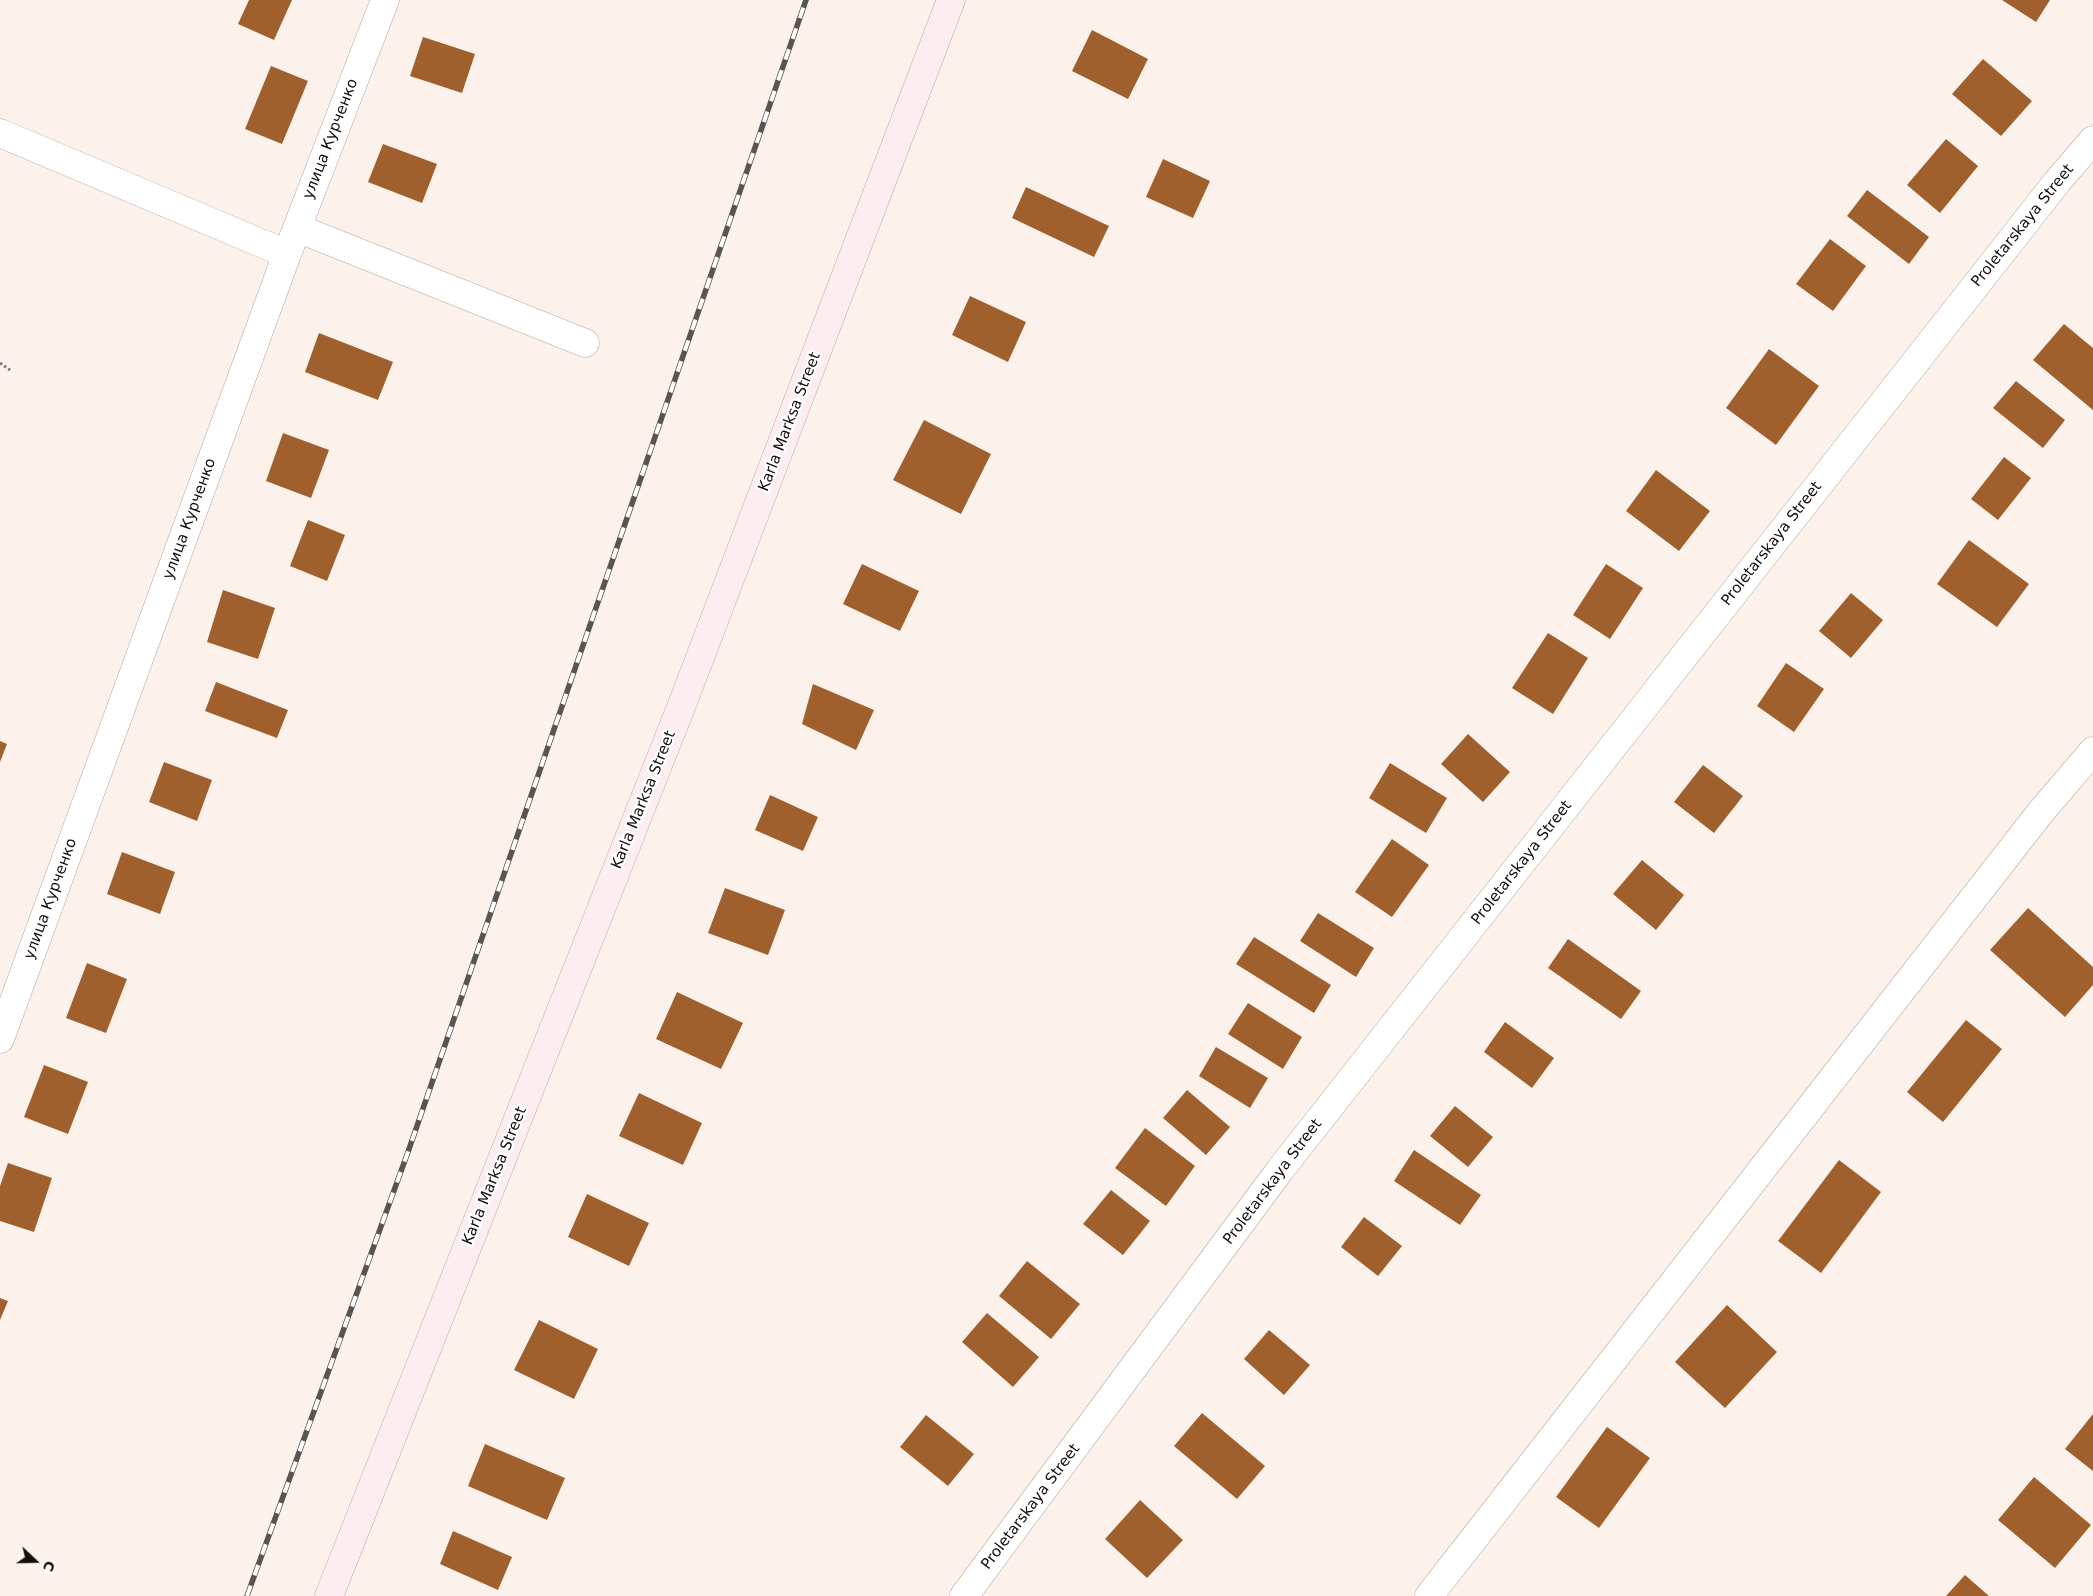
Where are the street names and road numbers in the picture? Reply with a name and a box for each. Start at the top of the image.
street label: улица Курченко [300,76,362,202]
street label: Proletarskaya Street [1968,161,2078,291]
street label: Karla Marksa Street [755,350,825,494]
street label: улица Курченко [160,456,220,582]
street label: Proletarskaya Street [1718,478,1826,610]
street label: Karla Marksa Street [608,728,680,872]
street label: Proletarskaya Street [1468,797,1576,929]
street label: улица Курченко [21,836,81,962]
street label: Karla Marksa Street [459,1104,531,1248]
street label: Proletarskaya Street [1220,1116,1326,1248]
street label: Proletarskaya Street [978,1441,1084,1573]

